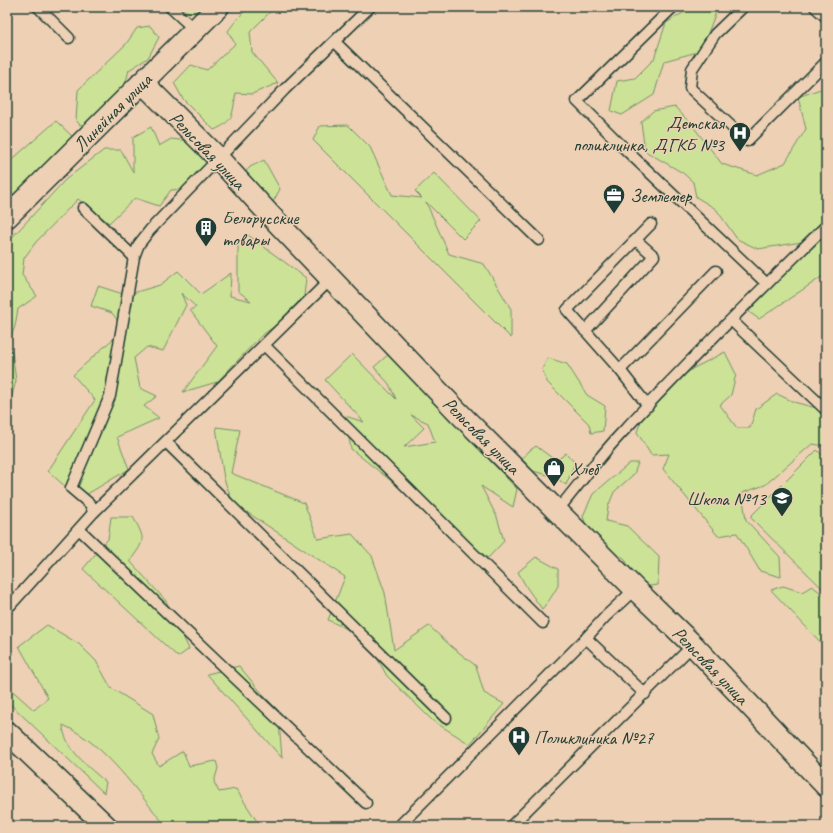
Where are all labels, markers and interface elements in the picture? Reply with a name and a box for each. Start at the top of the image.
street label: Линейная улица [68,67,158,157]
street label: Рельсовая улица [164,106,252,196]
place label: Детская поликлинка, ДГКБ №3 [573,111,725,157]
hospital icon: Детская поликлинка, ДГКБ №3 [727,120,753,153]
office icon: Землемер [601,182,627,215]
place label: Землемер [630,184,692,208]
place label: Белорусские товары [222,206,300,252]
building icon: Белорусские товары [193,215,219,248]
street label: Рельсовая улица [438,392,526,481]
shop icon: Хлеб [541,455,567,488]
place label: Хлеб [570,457,602,481]
school or university icon: Школа №13 [769,485,795,518]
place label: Школа №13 [687,487,767,511]
street label: Рельсовая улица [667,621,755,711]
hospital icon: Поликлиника №27 [506,724,532,757]
place label: Поликлиника №27 [534,726,655,750]

